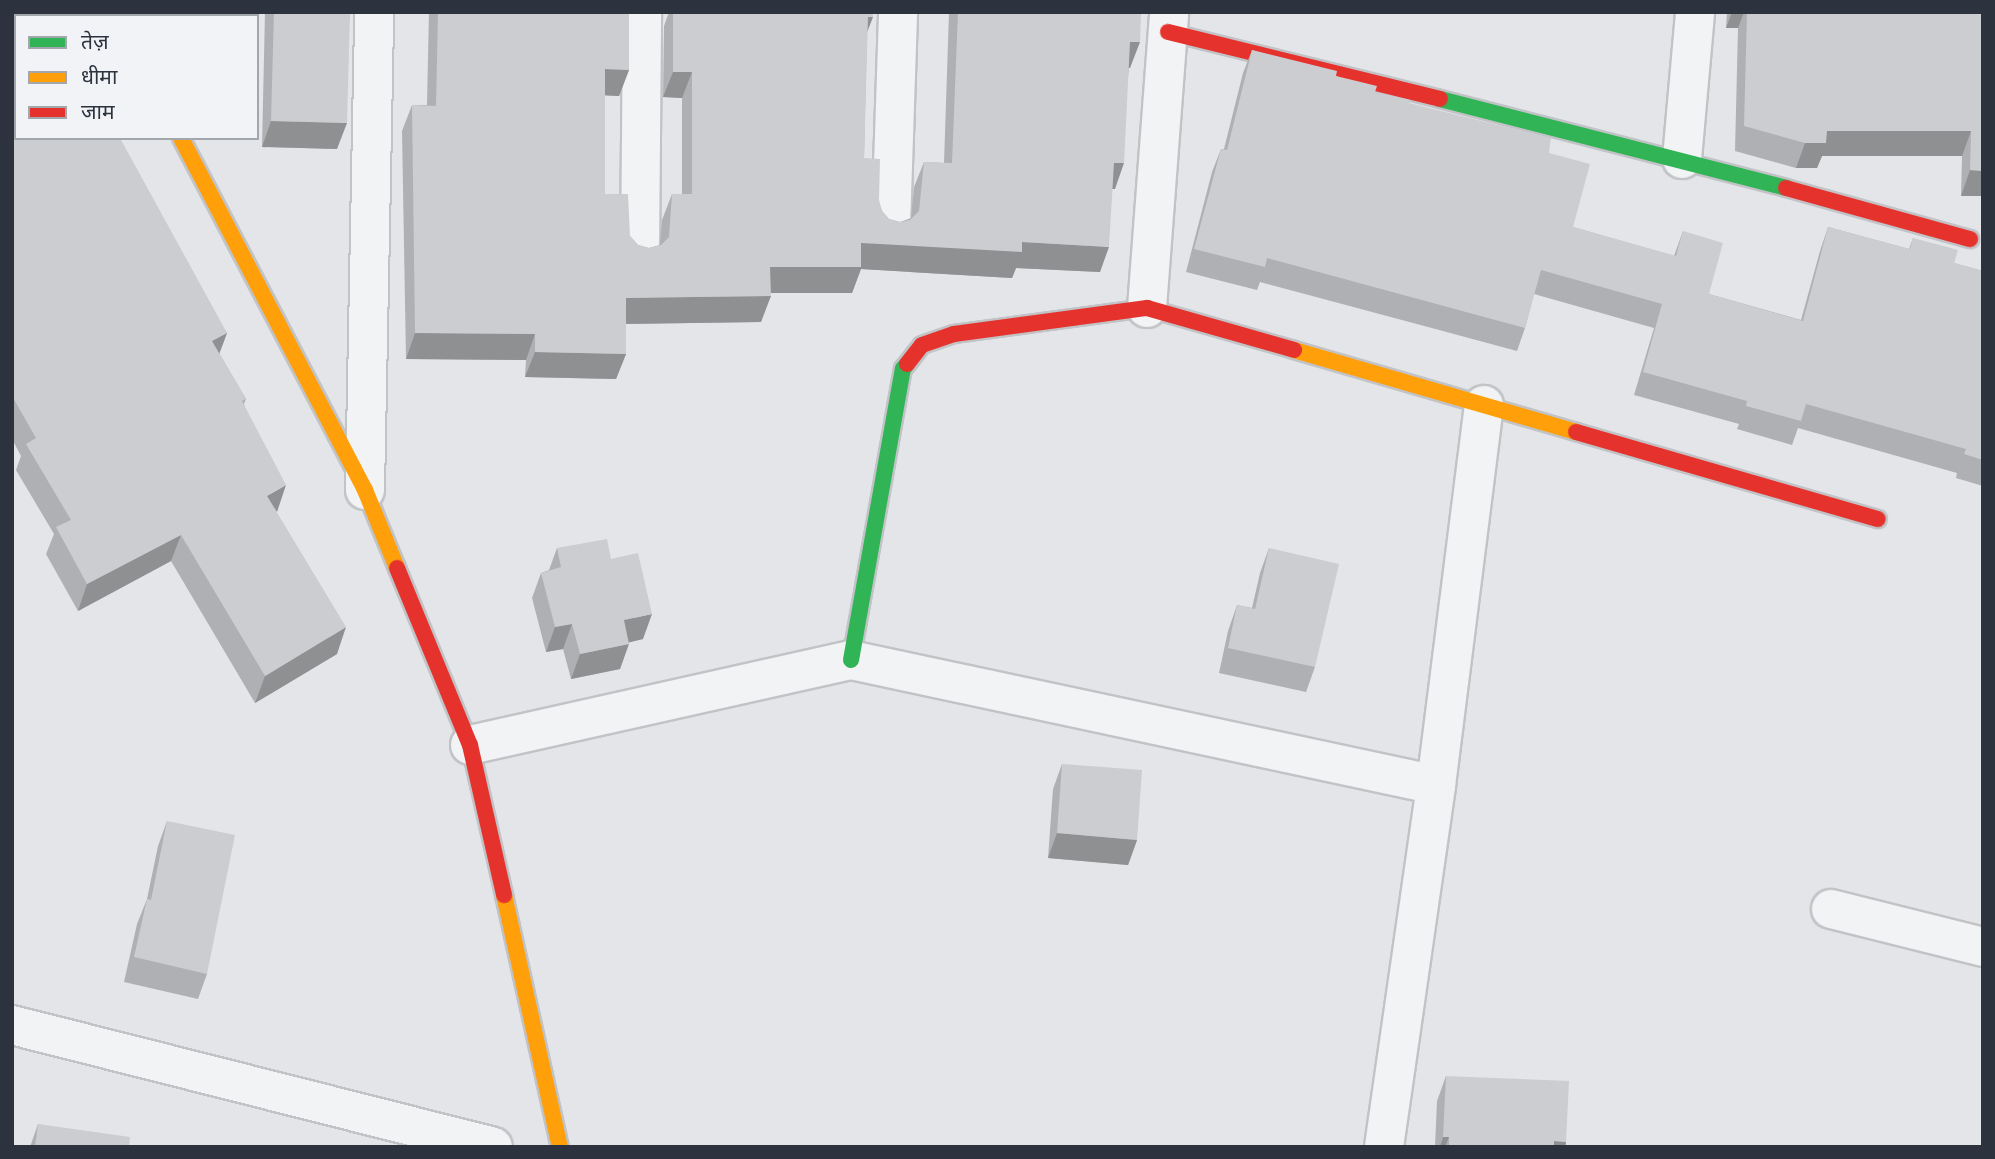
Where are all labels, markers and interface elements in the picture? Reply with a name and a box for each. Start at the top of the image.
legend [14,14,259,140]
text: तेज़ [81,27,109,57]
text: धीमा [81,62,117,92]
text: जाम [81,97,115,127]

